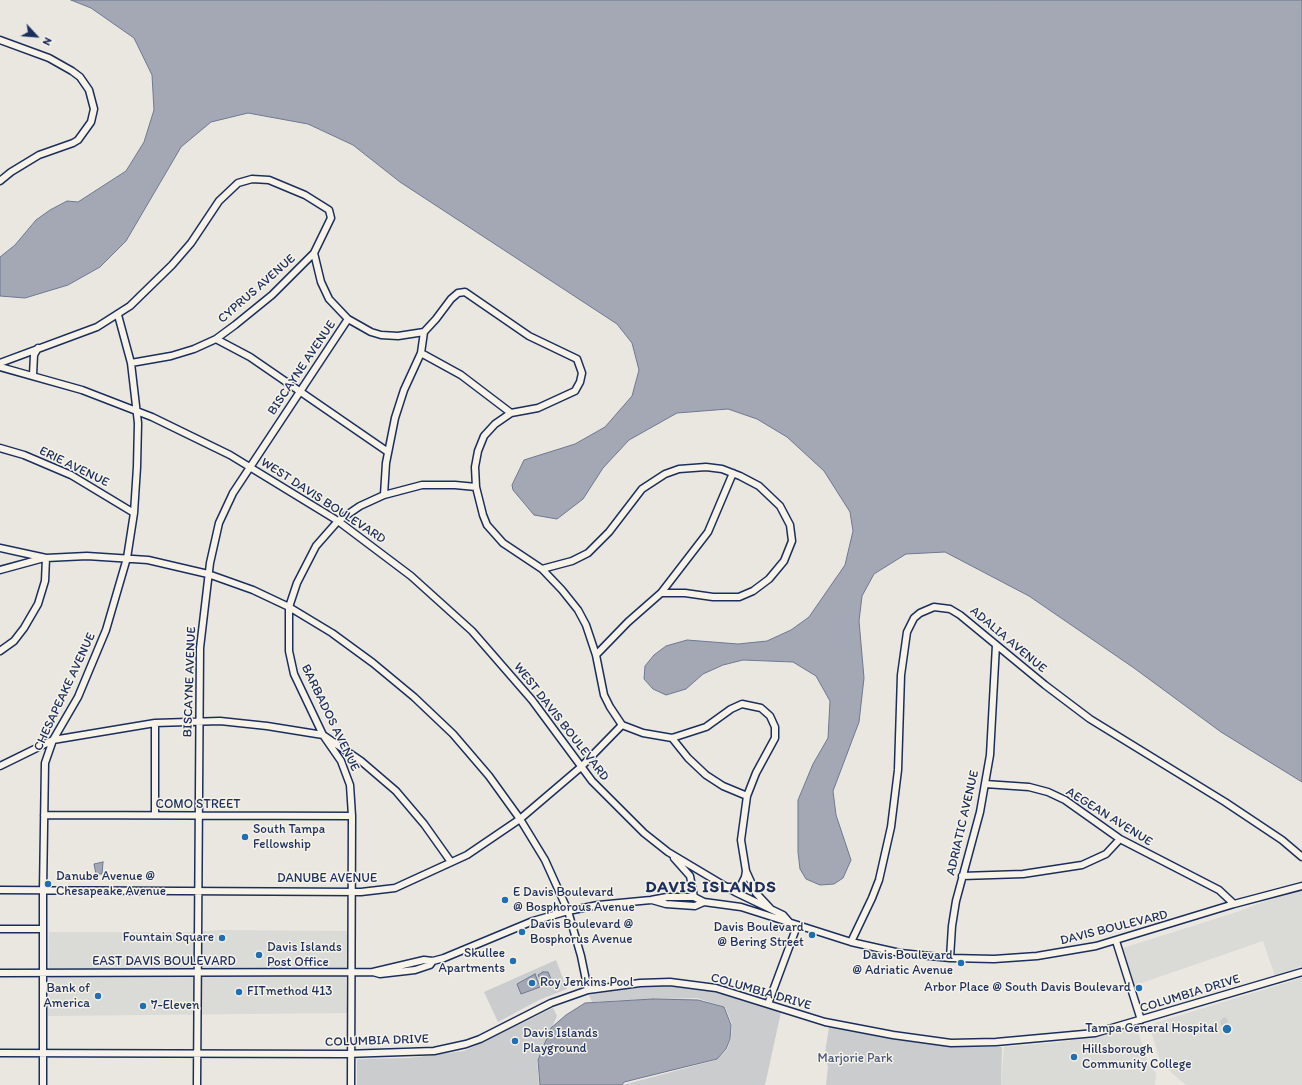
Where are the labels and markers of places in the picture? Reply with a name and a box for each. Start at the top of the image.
place label: South Tampa Fellowship [253,822,325,853]
marker: South Tampa Fellowship [240,832,250,842]
place label: Danube Avenue @ Chesapeake Avenue [56,869,166,900]
marker: Danube Avenue @ Chesapeake Avenue [43,879,53,889]
place label: E Davis Boulevard @ Bosphorous Avenue [513,885,635,916]
marker: E Davis Boulevard @ Bosphorous Avenue [500,895,510,905]
place label: Davis Boulevard @ Bosphorus Avenue [530,917,633,948]
place label: Davis Boulevard @ Bering Street [713,920,804,951]
marker: Davis Boulevard @ Bosphorus Avenue [517,927,527,937]
place label: Fountain Square [123,930,214,946]
marker: Davis Boulevard @ Bering Street [807,930,817,940]
marker: Fountain Square [217,933,227,943]
place label: Davis Islands Post Office [267,940,342,971]
place label: Skullee Apartments [439,946,505,977]
place label: Davis Boulevard @ Adriatic Avenue [852,948,953,979]
marker: Davis Islands Post Office [254,950,264,960]
marker: Skullee Apartments [508,956,518,966]
marker: Davis Boulevard @ Adriatic Avenue [956,958,966,968]
place label: Roy Jenkins Pool [540,975,633,991]
marker: Roy Jenkins Pool [527,978,537,988]
place label: Arbor Place @ South Davis Boulevard [924,980,1131,996]
place label: Bank of America [43,981,90,1012]
marker: Arbor Place @ South Davis Boulevard [1134,983,1144,993]
place label: FITmethod 413 [247,984,332,1000]
marker: FITmethod 413 [234,987,244,997]
marker: Bank of America [93,991,103,1001]
place label: 7-Eleven [151,998,199,1014]
marker: 7-Eleven [138,1001,148,1011]
place label: Tampa General Hospital [1085,1021,1218,1037]
marker: Tampa General Hospital [1221,1023,1233,1035]
place label: Davis Islands Playground [523,1026,598,1057]
marker: Davis Islands Playground [510,1036,520,1046]
place label: Hillsborough Community College [1082,1042,1192,1073]
marker: Hillsborough Community College [1069,1052,1079,1062]

